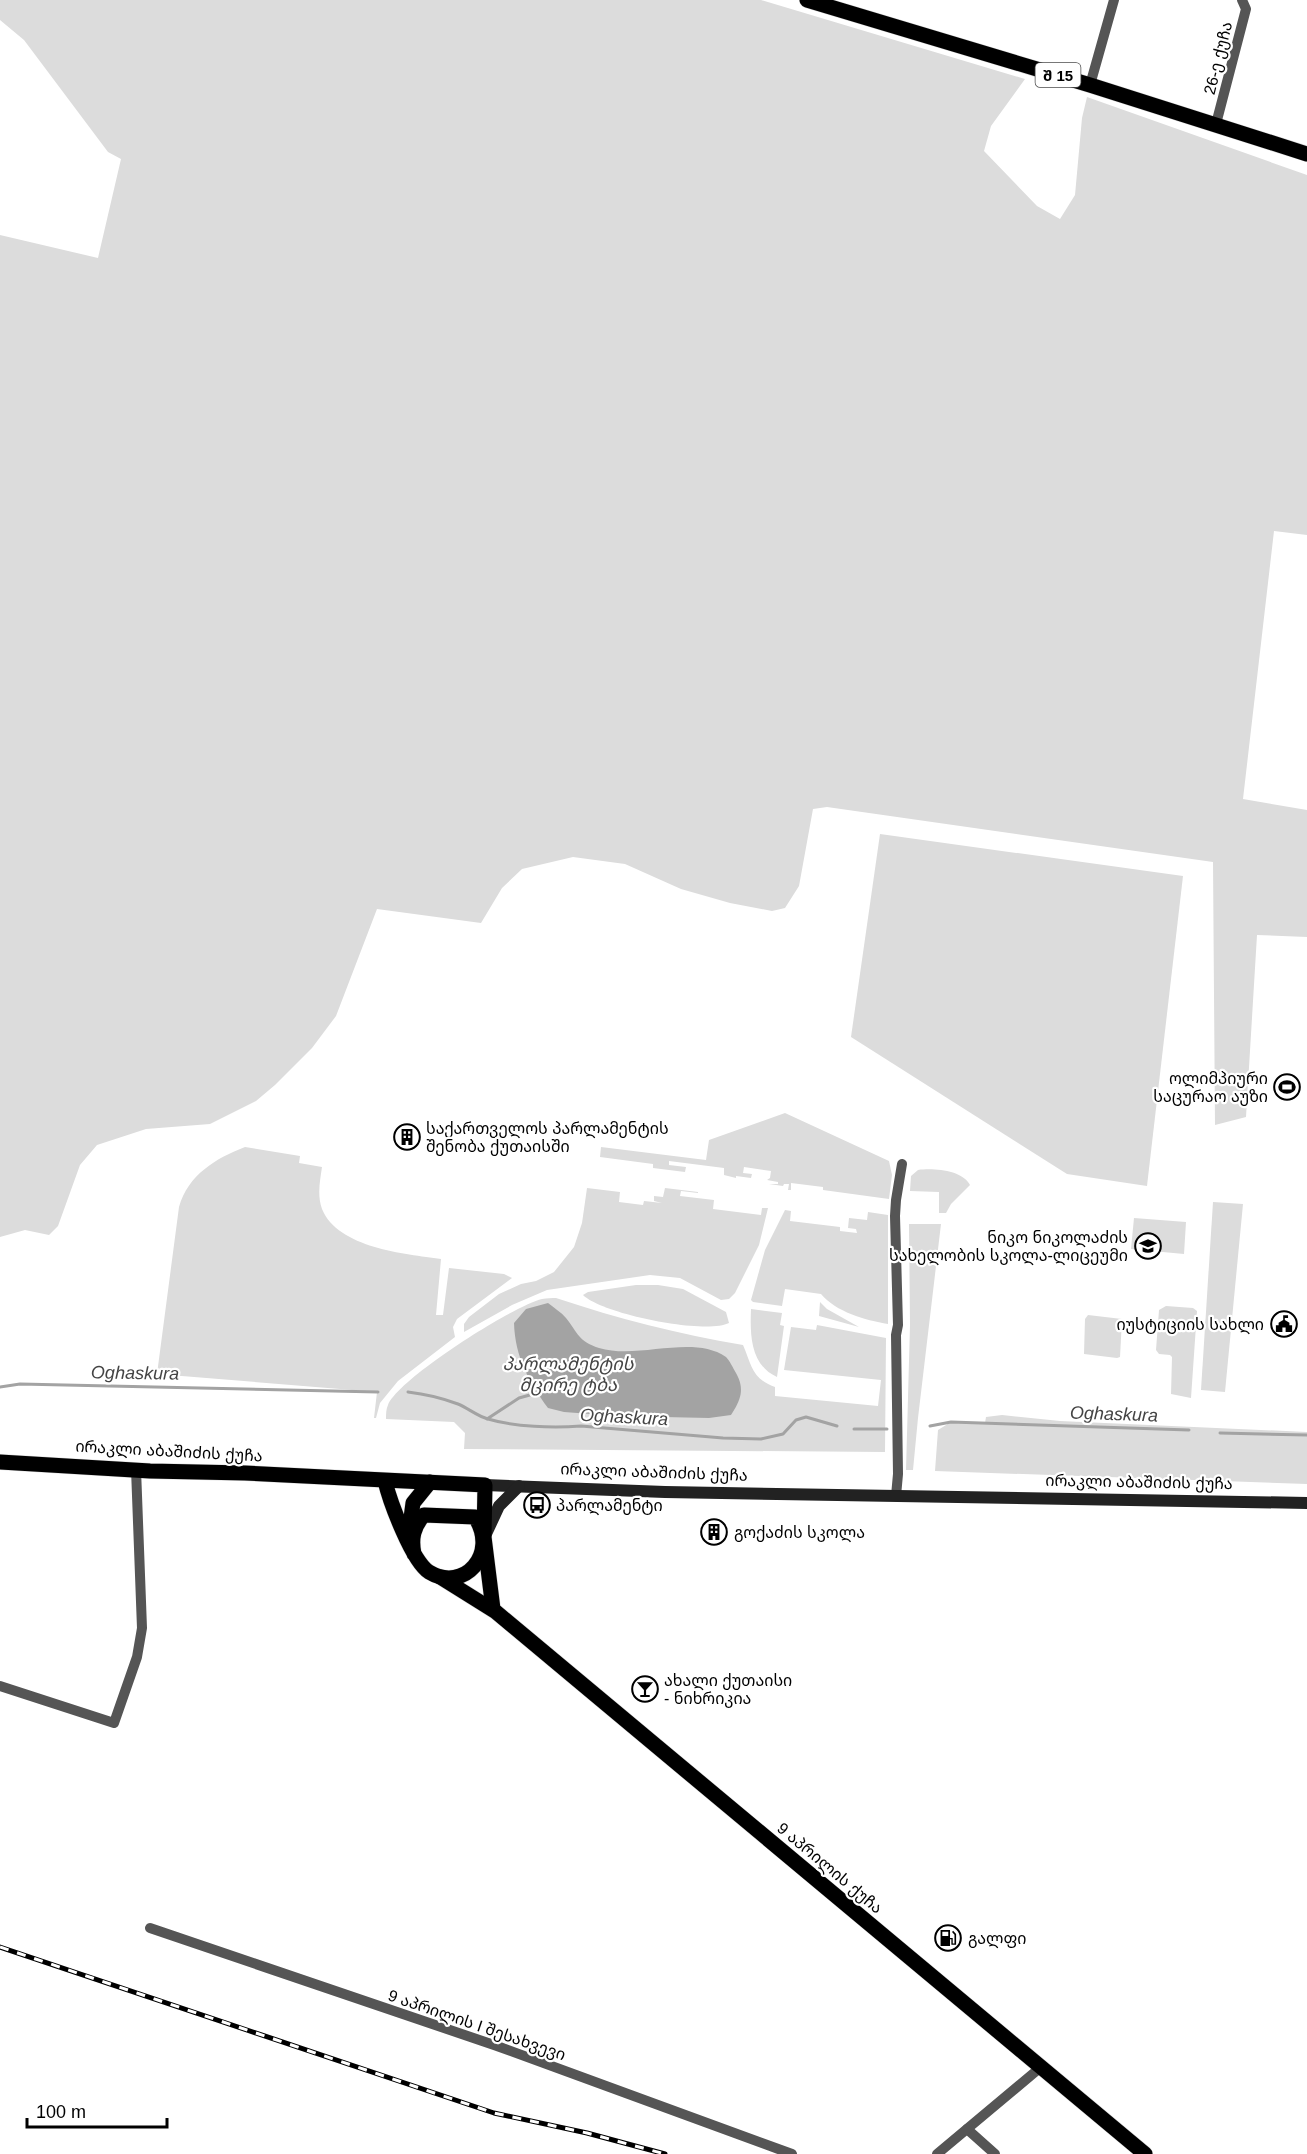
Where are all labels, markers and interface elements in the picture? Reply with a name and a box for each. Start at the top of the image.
street label: 26-ე ქუჩა [1201,20,1236,96]
road number: შ 15 [1036,63,1080,87]
place label: ოლიმპიური საცურაო აუზი [1153,1070,1268,1106]
sports icon: ოლიმპიური საცურაო აუზი [1272,1072,1302,1102]
place label: საქართველოს პარლამენტის შენობა ქუთაისში [426,1120,669,1156]
building icon: საქართველოს პარლამენტის შენობა ქუთაისში [392,1122,422,1152]
place label: ნიკო ნიკოლაძის სახელობის სკოლა-ლიცეუმი [889,1229,1128,1266]
school or university icon: ნიკო ნიკოლაძის სახელობის სკოლა-ლიცეუმი [1133,1231,1163,1261]
public building icon: იუსტიციის სახლი [1269,1309,1299,1339]
place label: იუსტიციის სახლი [1116,1316,1264,1335]
water label: პარლამენტის მცირე ტბა [502,1354,635,1396]
water label: Oghaskura [91,1362,179,1384]
water label: Oghaskura [1070,1402,1158,1426]
water label: Oghaskura [580,1405,668,1429]
street label: ირაკლი აბაშიძის ქუჩა [75,1438,263,1466]
street label: ირაკლი აბაშიძის ქუჩა [560,1460,748,1486]
street label: ირაკლი აბაშიძის ქუჩა [1045,1472,1233,1494]
bus stop icon: პარლამენტი [522,1490,552,1520]
place label: პარლამენტი [556,1497,663,1516]
building icon: გოქაძის სკოლა [699,1517,729,1547]
place label: გოქაძის სკოლა [734,1524,865,1543]
place label: ახალი ქუთაისი - ნიხრიკია [664,1672,792,1708]
bar icon: ახალი ქუთაისი - ნიხრიკია [630,1674,660,1704]
street label: 9 აპრილის ქუჩა [773,1819,886,1918]
fuel station icon: გალფი [933,1923,963,1953]
place label: გალფი [968,1930,1026,1949]
street label: 9 აპრილის I შესახვევი [385,1987,568,2065]
scale bar [27,2091,166,2129]
text: 100 m [36,2102,86,2122]

